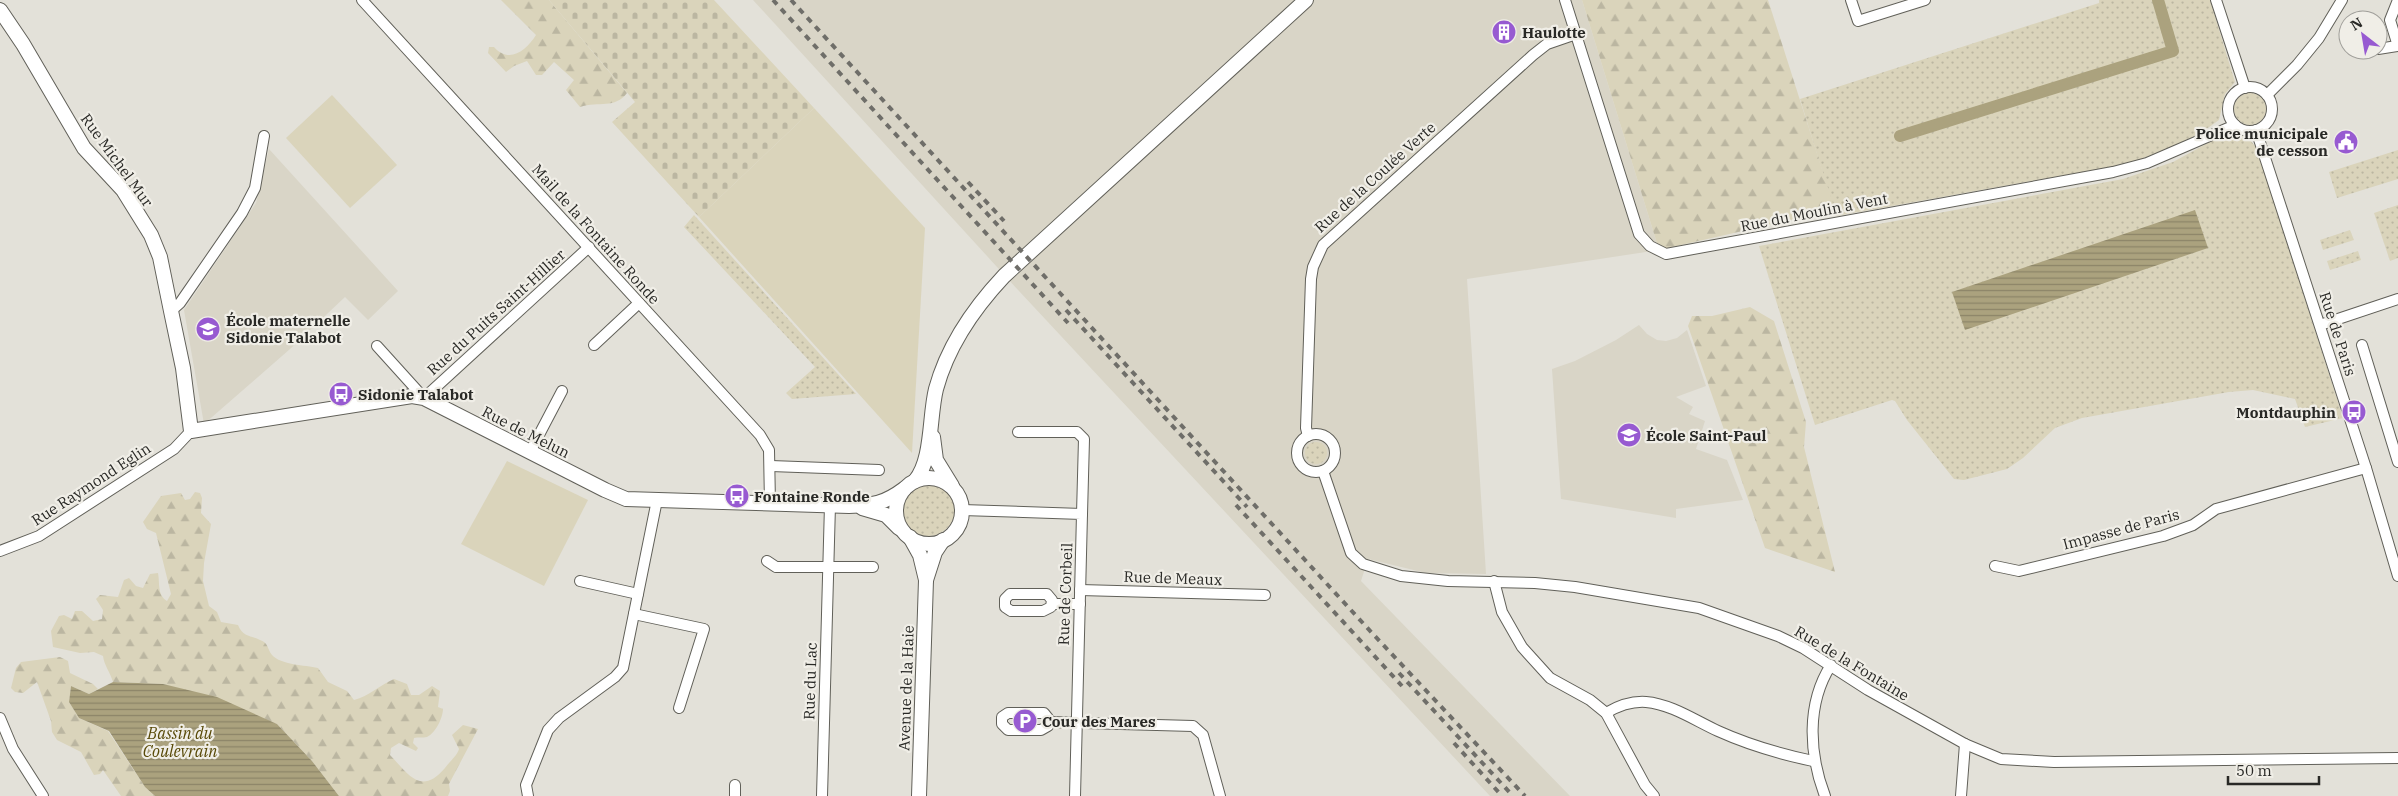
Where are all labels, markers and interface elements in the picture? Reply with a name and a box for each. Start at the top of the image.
north arrow [2338,10,2388,60]
text: N [2347,13,2366,34]
building icon: Haulotte [1491,19,1517,45]
place label: Haulotte [1522,23,1586,42]
street label: Rue Michel Mur [77,110,157,211]
street label: Rue de la Coulée Verte [1311,118,1439,236]
place label: Police municipale de cesson [2196,124,2328,160]
public building icon: Police municipale de cesson [2333,129,2359,155]
street label: Mail de la Fontaine Ronde [528,160,664,308]
street label: Rue du Moulin à Vent [1739,188,1889,236]
street label: Rue du Puits Saint-Hillier [423,245,569,379]
street label: Rue de Paris [2315,289,2361,379]
place label: École maternelle Sidonie Talabot [226,311,351,347]
school or university icon: École maternelle Sidonie Talabot [195,316,221,342]
bus stop icon: Sidonie Talabot [328,381,354,407]
place label: Sidonie Talabot [358,385,474,404]
bus stop icon: Montdauphin [2341,399,2367,425]
street label: Rue de Melun [479,402,573,462]
place label: Montdauphin [2236,403,2336,422]
school or university icon: École Saint-Paul [1616,422,1642,448]
place label: École Saint-Paul [1646,426,1766,445]
street label: Rue Raymond Eglin [28,438,155,530]
bus stop icon: Fontaine Ronde [724,483,750,509]
place label: Fontaine Ronde [754,487,870,506]
street label: Impasse de Paris [2061,504,2181,554]
street label: Rue de Corbeil [1054,542,1076,646]
street label: Rue de Meaux [1123,567,1223,589]
street label: Rue de la Fontaine [1791,621,1913,705]
street label: Avenue de la Haie [894,625,918,751]
street label: Rue du Lac [799,642,821,720]
parking icon: Cour des Mares [1012,708,1038,734]
place label: Cour des Mares [1042,712,1156,731]
water label: Bassin du Coulevrain [143,723,217,761]
scale bar [2228,754,2319,786]
text: 50 m [2236,761,2272,780]

